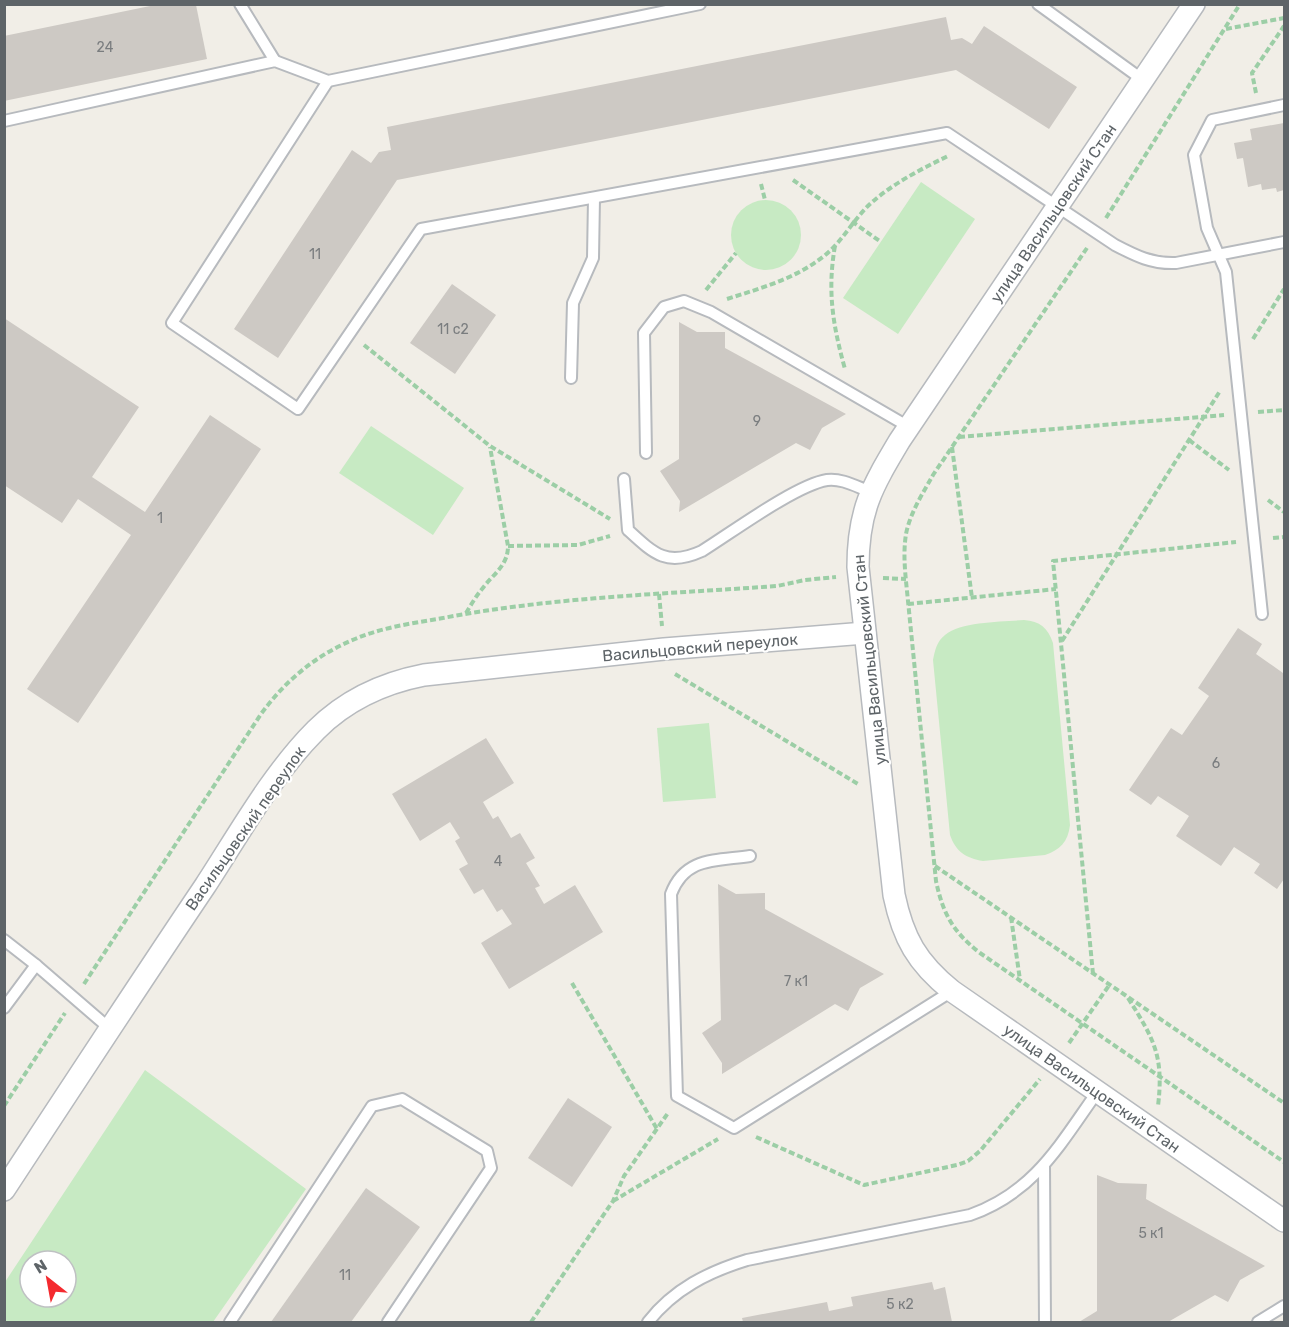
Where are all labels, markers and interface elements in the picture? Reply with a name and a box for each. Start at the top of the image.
house number: 24 [97,39,114,56]
street label: улица Васильцовский Стан [986,120,1120,306]
house number: 11 [309,246,321,263]
house number: 11 с2 [437,321,469,338]
house number: 9 [753,413,761,430]
house number: 1 [157,510,163,527]
street label: улица Васильцовский Стан [849,554,890,766]
street label: Васильцовский переулок [602,629,799,666]
street label: Васильцовский переулок [181,742,310,914]
house number: 6 [1212,755,1220,772]
house number: 4 [494,853,503,870]
house number: 7 к1 [784,973,808,990]
street label: улица Васильцовский Стан [1000,1020,1184,1157]
house number: 5 к1 [1138,1225,1164,1242]
north arrow [18,1249,78,1309]
text: N [31,1255,50,1278]
house number: 11 [339,1267,351,1284]
house number: 5 к2 [886,1296,914,1313]

